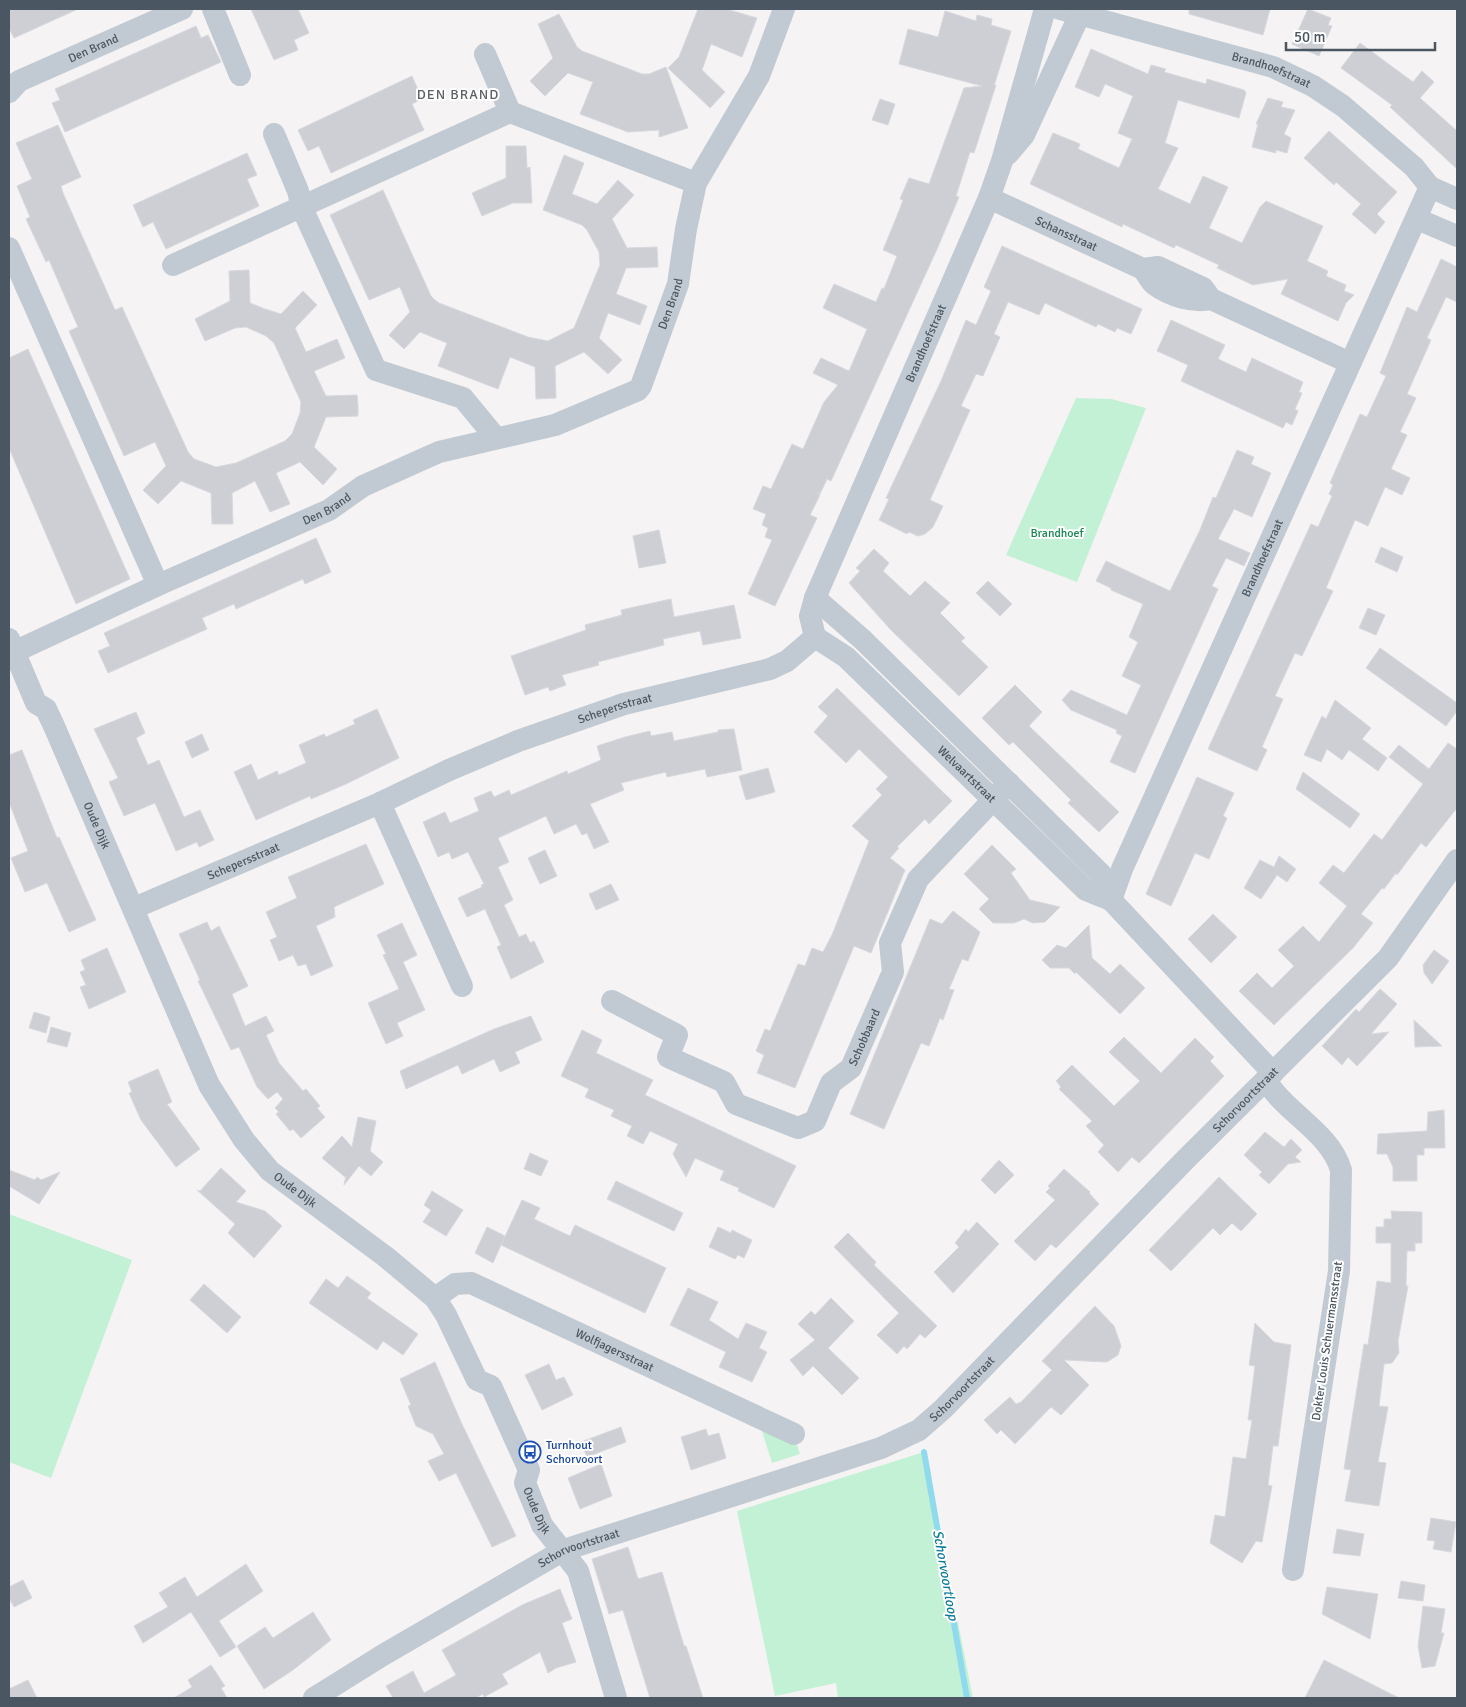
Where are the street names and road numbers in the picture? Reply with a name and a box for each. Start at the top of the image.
street label: Den Brand [66,31,121,66]
street label: Brandhoefstraat [1230,49,1313,92]
street label: Schansstraat [1032,213,1099,255]
street label: Den Brand [655,277,687,332]
street label: Brandhoefstraat [903,302,950,385]
street label: Den Brand [300,490,354,529]
street label: Brandhoefstraat [1239,517,1287,599]
street label: Schepersstraat [576,691,654,728]
street label: Welvaartstraat [934,743,999,806]
street label: Oude Dijk [80,800,113,851]
street label: Schepersstraat [205,840,282,884]
street label: Schobbaard [846,1007,884,1068]
street label: Schorvoortstraat [1210,1064,1282,1136]
street label: Oude Dijk [270,1169,319,1211]
street label: Dokter Louis Schuermansstraat [1309,1261,1346,1421]
street label: Wolfjagersstraat [573,1326,656,1375]
street label: Schorvoortstraat [926,1353,998,1425]
street label: Oude Dijk [519,1485,553,1537]
street label: Schorvoortstraat [535,1526,621,1571]

